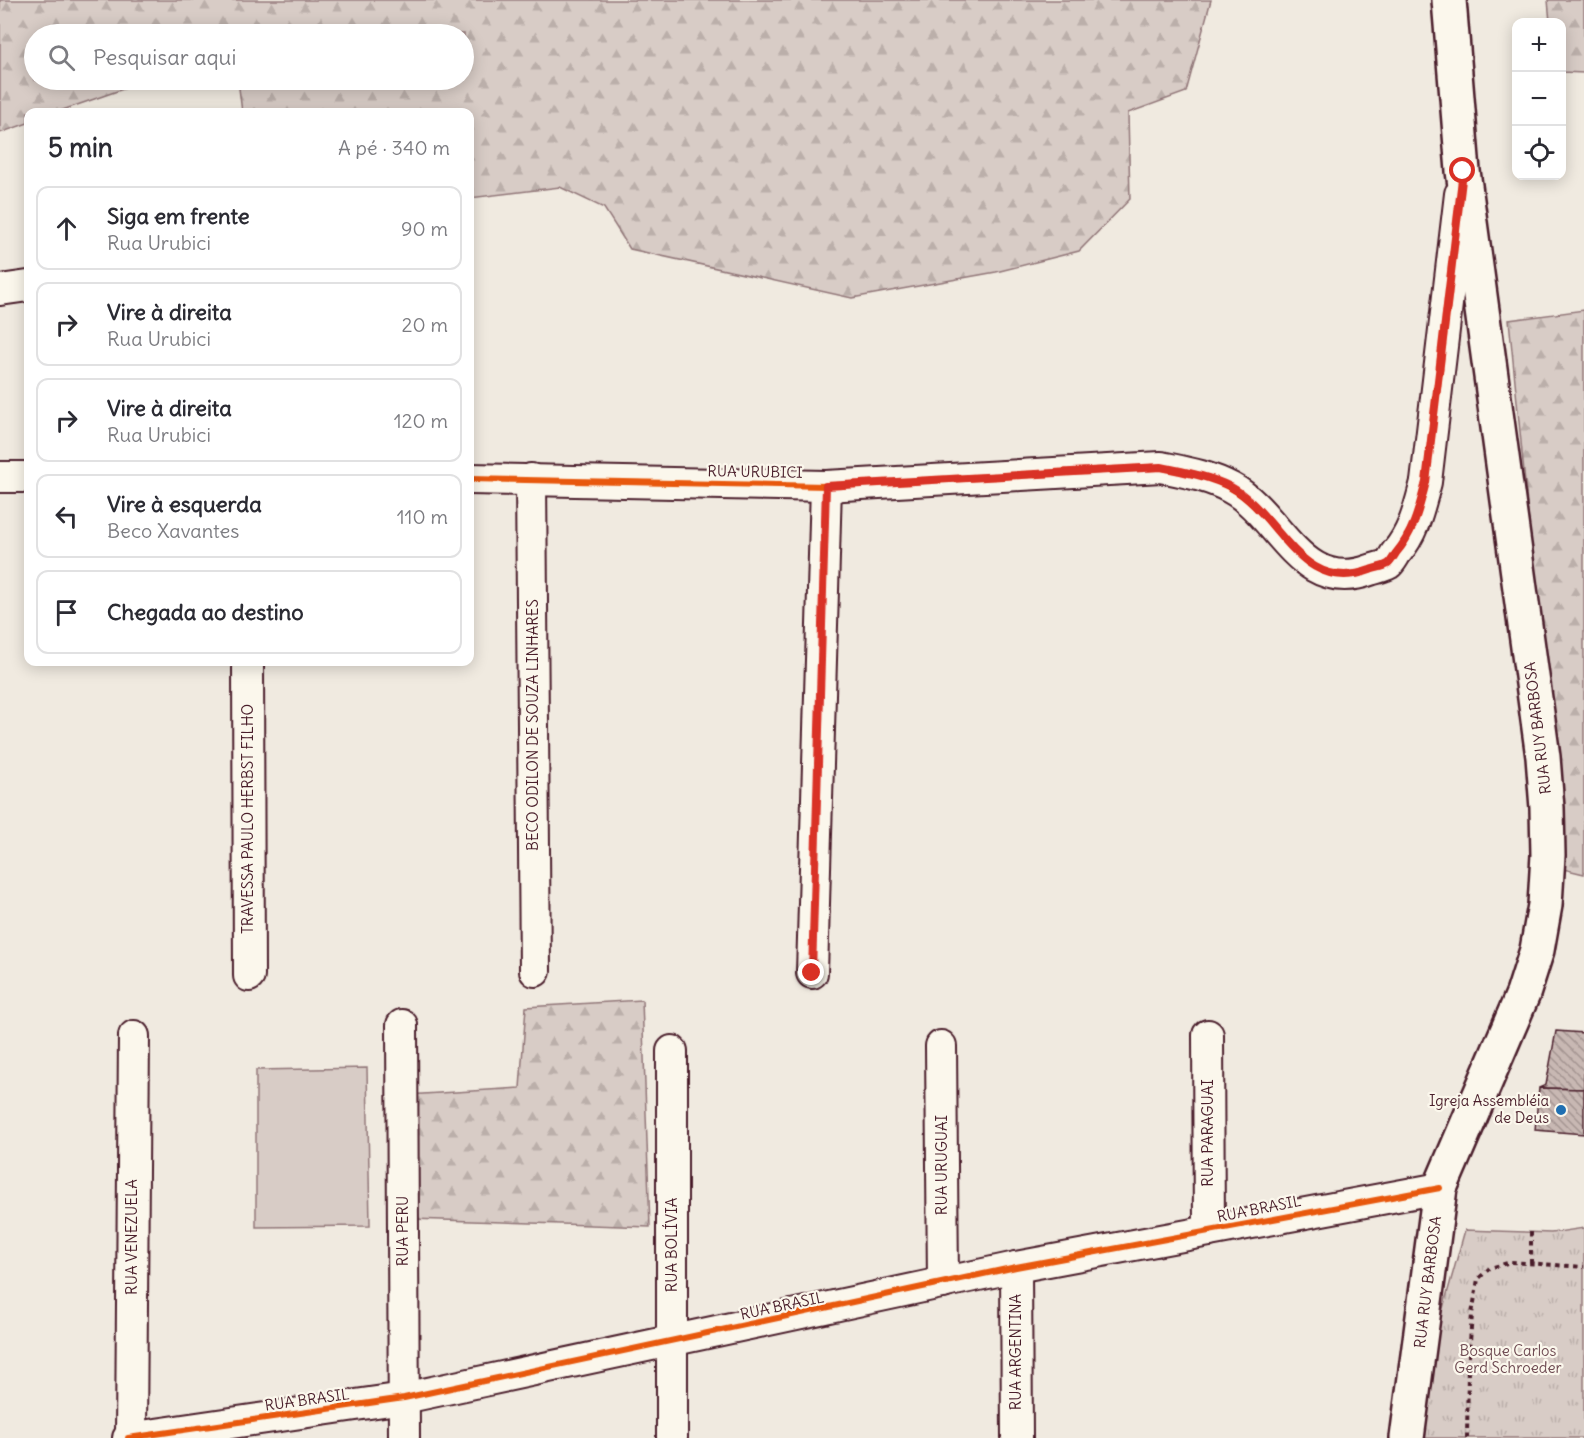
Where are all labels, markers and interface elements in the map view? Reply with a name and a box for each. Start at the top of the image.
map controls [1512,18,1566,180]
button: + [1512,18,1566,72]
search box [24,24,474,90]
icon: search [45,41,78,74]
text: Pesquisar aqui [93,43,236,71]
button: − [1512,72,1566,126]
button: locate [1512,126,1566,180]
text: 5 min [48,131,113,164]
text: A pé · 340 m [338,135,450,160]
route start [1449,157,1475,183]
text: Siga em frente [107,202,250,230]
icon: ahead [50,212,83,245]
text: 90 m [401,216,448,241]
text: Rua Urubici [107,230,211,255]
text: Vire à direita [107,298,232,326]
icon: right [50,308,83,341]
text: 20 m [402,312,448,337]
text: Rua Urubici [107,326,211,351]
text: Vire à direita [107,394,232,422]
icon: right [50,404,83,437]
text: 120 m [394,408,448,433]
text: Rua Urubici [107,422,211,447]
street label: RUA URUBICI [707,461,803,482]
text: Vire à esquerda [107,490,262,518]
icon: left [50,500,83,533]
text: 110 m [397,504,448,529]
text: Beco Xavantes [107,518,239,543]
icon: arrive [50,596,83,629]
text: Chegada ao destino [107,598,304,626]
street label: BECO ODILON DE SOUZA LINHARES [523,599,542,851]
street label: RUA RUY BARBOSA [1520,661,1555,795]
street label: TRAVESSA PAULO HERBST FILHO [238,704,257,934]
route end [798,959,824,985]
street label: RUA PARAGUAI [1198,1079,1217,1187]
place label: Igreja Assembléia de Deus [1429,1091,1549,1127]
marker: Igreja Assembléia de Deus [1554,1103,1568,1117]
street label: RUA URUGUAI [932,1115,951,1215]
street label: RUA VENEZUELA [122,1179,141,1295]
street label: RUA BRASIL [1215,1191,1302,1226]
street label: RUA PERU [393,1196,412,1266]
street label: RUA BOLÍVIA [662,1197,681,1292]
street label: RUA RUY BARBOSA [1410,1214,1445,1349]
street label: RUA BRASIL [738,1287,825,1324]
street label: RUA ARGENTINA [1006,1293,1025,1410]
park label: Bosque Carlos Gerd Schroeder [1454,1341,1562,1377]
street label: RUA BRASIL [264,1384,350,1415]

